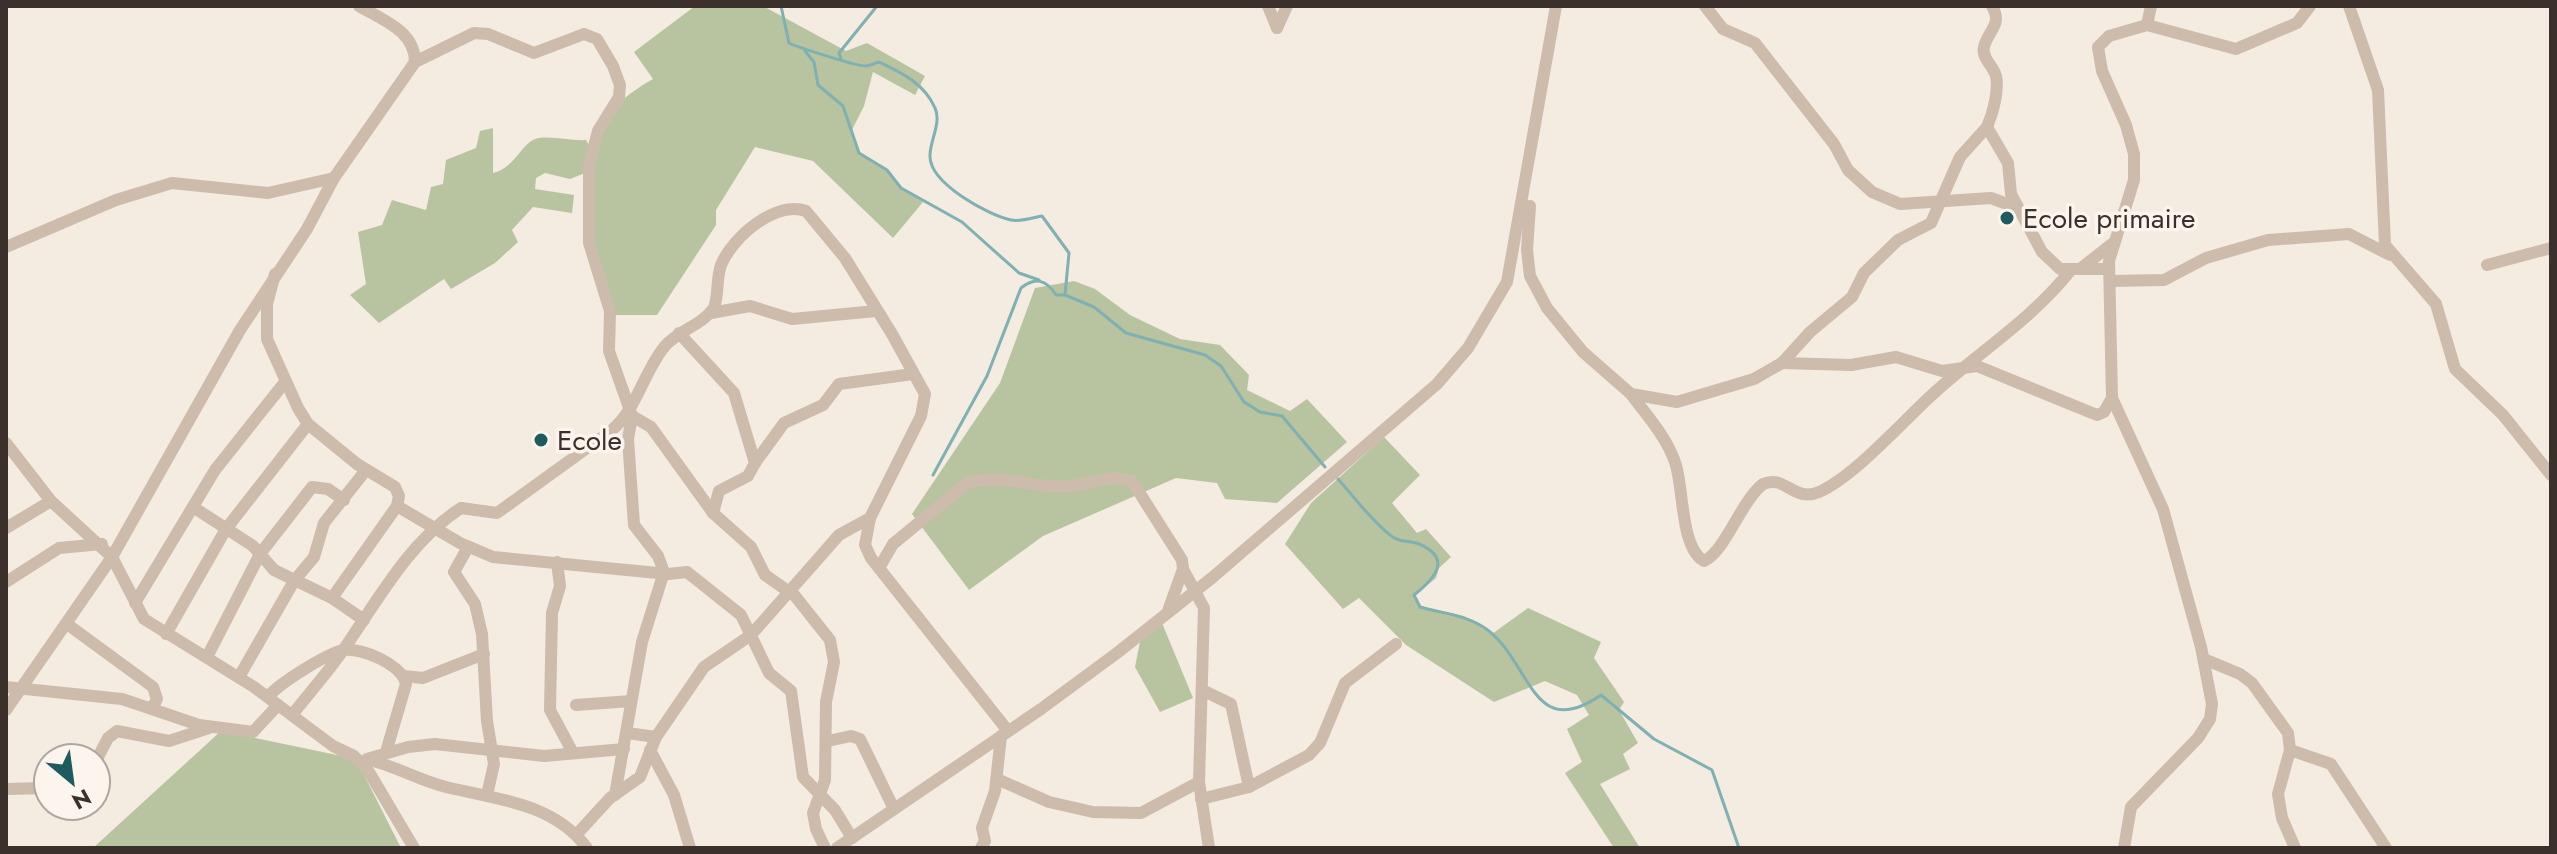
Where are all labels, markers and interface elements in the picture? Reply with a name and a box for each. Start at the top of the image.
place label: Ecole primaire [2023,198,2195,239]
marker: Ecole primaire [1998,209,2016,227]
place label: Ecole [557,420,622,461]
marker: Ecole [532,431,550,449]
north arrow [32,742,112,822]
text: N [66,781,97,818]

